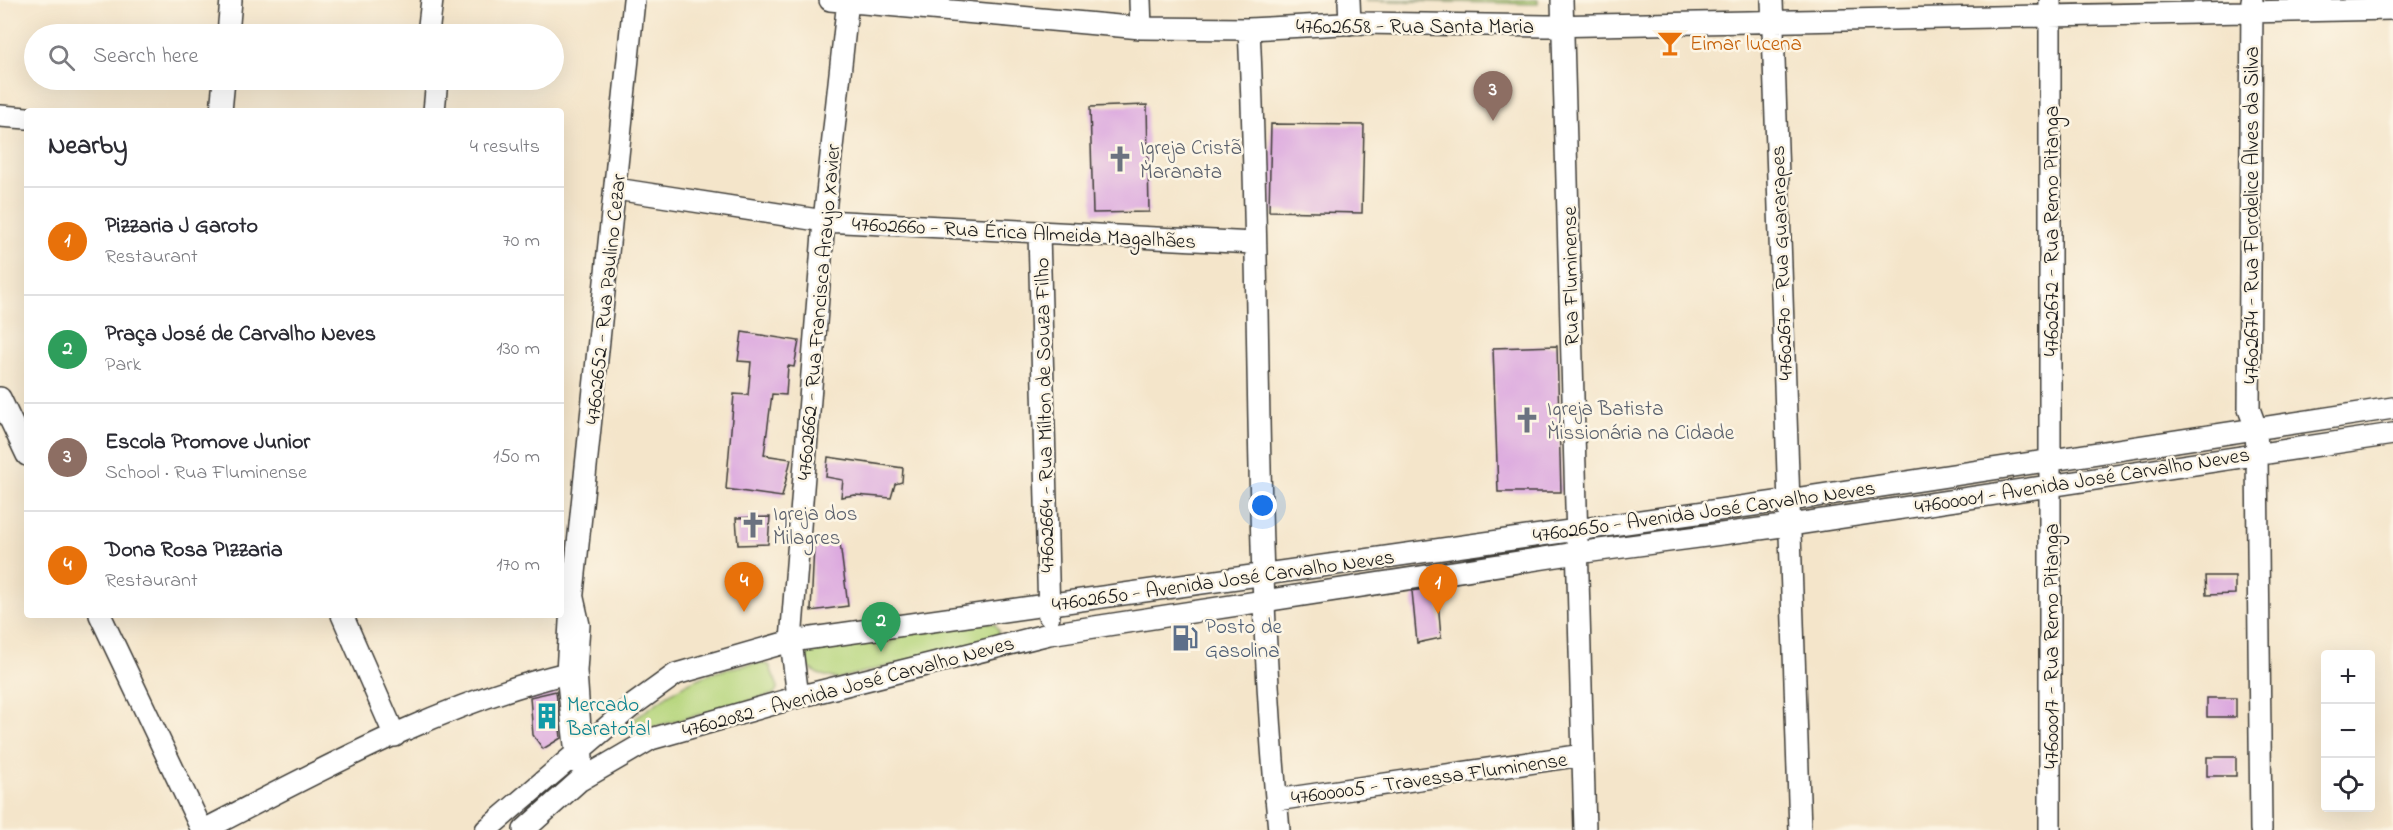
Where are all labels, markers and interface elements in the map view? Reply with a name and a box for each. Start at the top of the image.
street label: 47602658 - Rua Santa Maria [1296,13,1534,43]
search box [24,24,564,90]
bar icon: Eimar lucena [1655,28,1685,58]
place label: Eimar lucena [1690,30,1802,60]
icon: search [45,41,78,74]
text: Search here [93,41,198,73]
street label: 47602674 - Rua Flordelice Alves da Silva [2238,46,2268,384]
pin: 3 [1474,72,1512,121]
street label: 47602672 - Rua Remo Pitanga [2038,106,2070,356]
text: Nearby [48,128,127,166]
text: 4 results [470,133,540,162]
place label: Igreja Cristã Maranata [1140,134,1242,188]
street label: 47602662 - Rua Francisca Araujo Xavier [790,142,850,482]
church icon: Igreja Cristã Maranata [1105,144,1135,174]
street label: 47602670 - Rua Guararapes [1764,145,1802,381]
street label: 47602652 - Rua Paulino Cezar [579,172,635,426]
street label: Rua Fluminense [1556,205,1588,346]
street label: 47602660 - Rua Érica Almeida Magalhães [851,210,1197,260]
text: Pizzaria J Garoto [105,211,258,243]
text: 1 [64,227,71,256]
text: 70 m [503,227,540,256]
text: Restaurant [105,243,198,272]
street label: 47602664 - Rua Mílton de Souza Filho [1028,257,1064,573]
text: Praça José de Carvalho Neves [105,319,376,351]
text: 2 [63,335,72,364]
text: 130 m [496,335,540,364]
text: Park [105,351,141,380]
place label: Igreja Batista Missionária na Cidade [1547,395,1735,449]
church icon: Igreja Batista Missionária na Cidade [1512,405,1542,435]
text: Escola Promove Junior [105,427,310,459]
street label: 47600001 - Avenida José Carvalho Neves [1913,441,2252,523]
text: 3 [63,443,72,472]
text: 150 m [493,443,540,472]
text: School · Rua Fluminense [105,459,307,488]
street label: 47602650 - Avenida José Carvalho Neves [1531,474,1878,552]
your location [1248,491,1277,520]
place label: Igreja dos Milagres [773,500,858,556]
church icon: Igreja dos Milagres [738,510,768,540]
street label: 47600017 - Rua Remo Pitanga [2038,523,2070,769]
text: Dona Rosa PIzzaria [105,535,283,567]
street label: 47602650 - Avenida José Carvalho Neves [1050,543,1397,621]
text: 4 [63,551,72,580]
text: 170 m [496,551,540,580]
pin: 4 [724,562,764,612]
pin: 1 [1418,564,1458,614]
text: Restaurant [105,567,198,596]
pin: 2 [862,602,900,652]
place label: Posto de Gasolina [1205,613,1283,667]
fuel station icon: Posto de Gasolina [1170,623,1200,653]
street label: 47602082 - Avenida José Carvalho Neves [679,629,1018,747]
map controls [2321,650,2375,812]
button: + [2321,650,2375,704]
place label: Mercado Baratotal [566,691,650,745]
building icon: Mercado Baratotal [532,701,562,731]
button: − [2321,704,2375,758]
street label: 47600005 - Travessa Fluminense [1289,746,1570,814]
button: locate [2321,758,2375,812]

